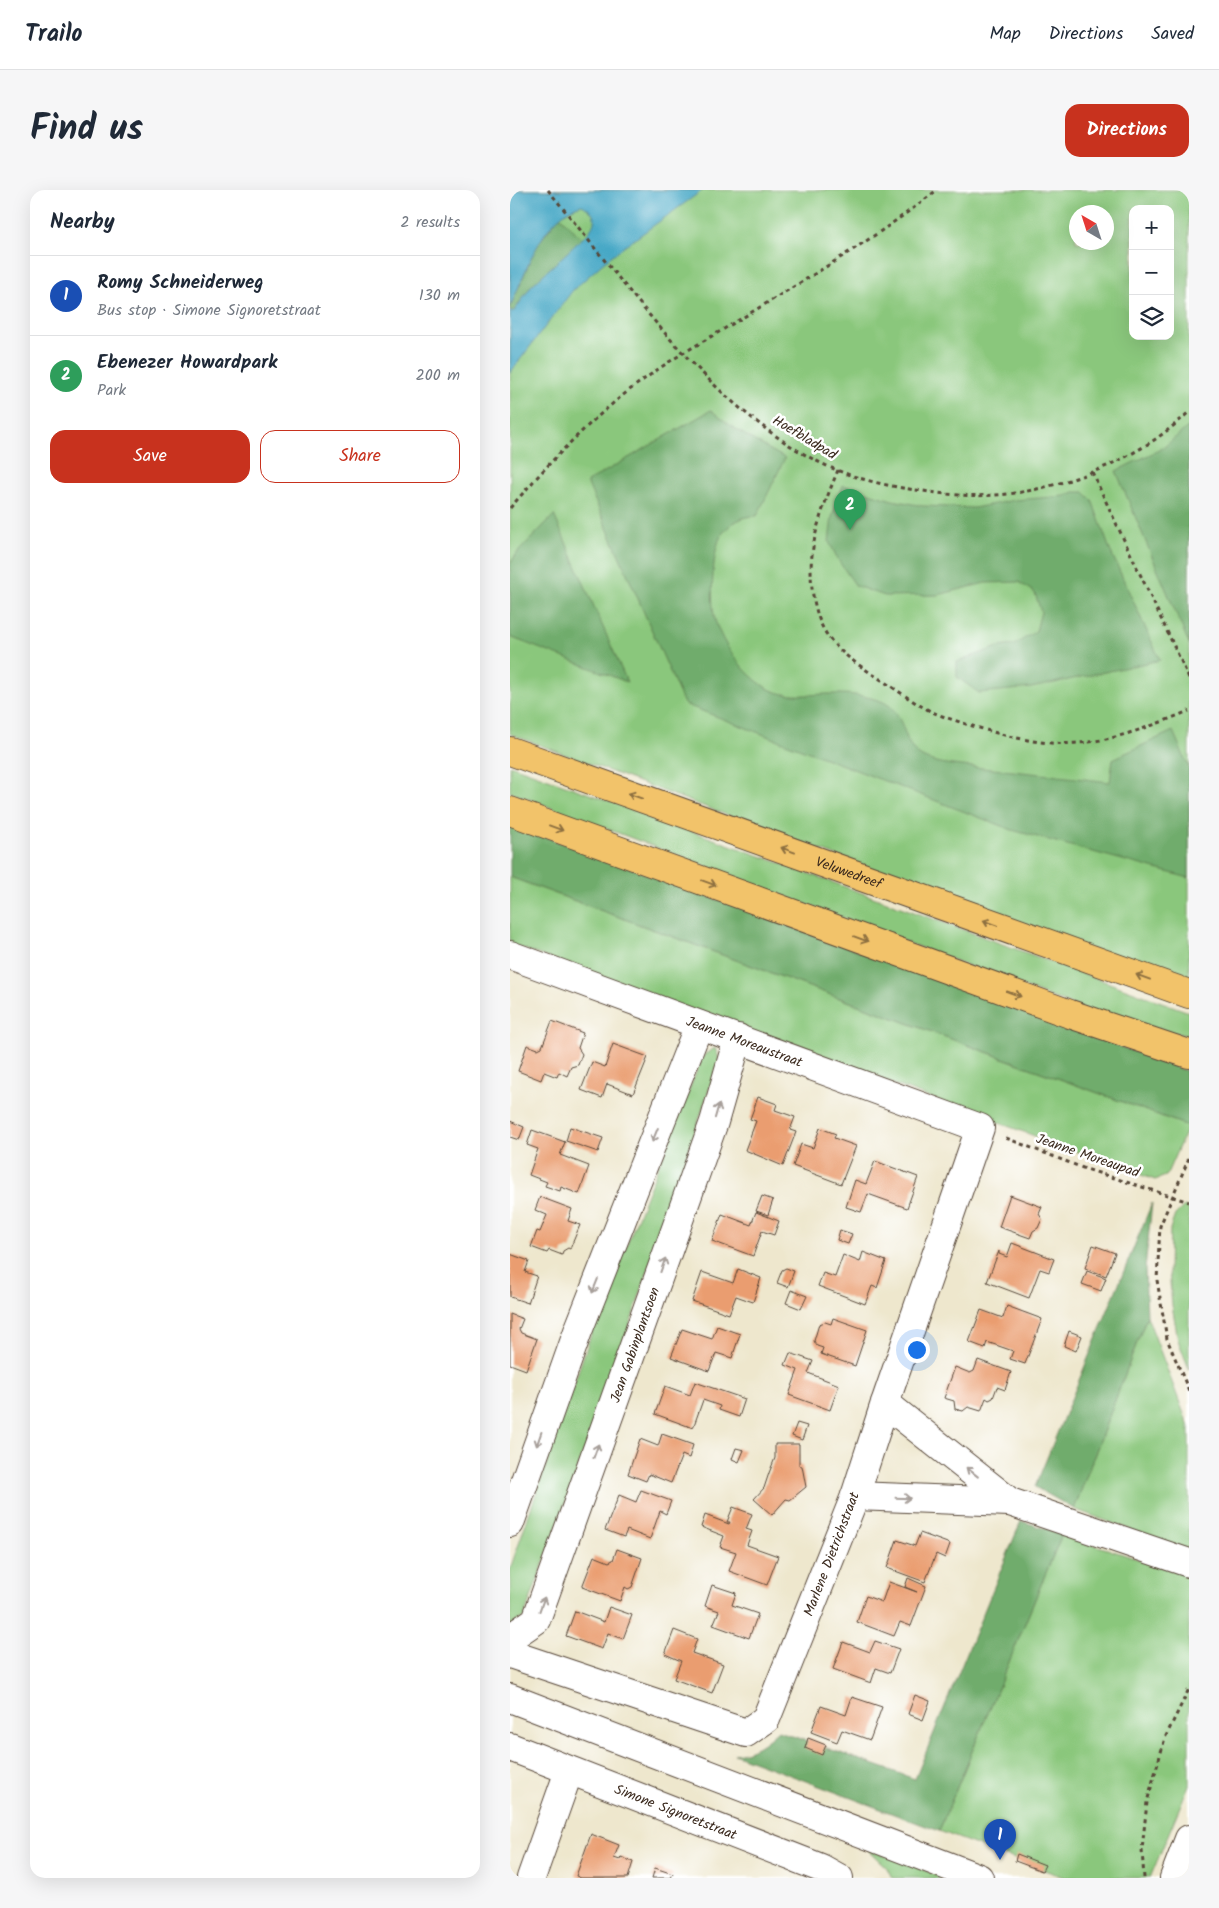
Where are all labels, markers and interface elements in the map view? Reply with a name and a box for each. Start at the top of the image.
text: Trailo [25,15,83,54]
text: Map [989,20,1021,49]
text: Directions [1049,20,1123,49]
text: Saved [1151,20,1194,49]
text: Find us [30,102,143,158]
button: Directions [1065,104,1189,157]
north arrow [1069,205,1114,250]
map controls [1129,205,1174,340]
button: + [1129,205,1174,250]
text: Nearby [50,206,115,239]
text: 2 results [400,210,460,235]
button: − [1129,250,1174,295]
text: Romy Schneiderweg [97,268,263,298]
text: 1 [64,283,68,308]
text: 130 m [419,283,460,308]
button: layers [1129,295,1174,340]
text: Bus stop · Simone Signoretstraat [97,298,321,323]
text: Ebenezer Howardpark [97,348,277,378]
text: 2 [61,363,71,388]
text: 200 m [416,363,460,388]
text: Park [97,378,126,403]
street label: Hoefbladpad [768,410,842,466]
button: Save [50,430,250,483]
button: Share [260,430,460,483]
pin: 2 [834,489,866,530]
one-way arrow [627,790,643,800]
one-way arrow [548,824,563,833]
one-way arrow [780,845,796,855]
street label: Veluwedreef [812,851,887,896]
one-way arrow [700,879,716,888]
one-way arrow [983,918,998,927]
one-way arrow [853,935,869,944]
one-way arrow [1136,972,1151,981]
one-way arrow [1006,990,1021,999]
street label: Jeanne Moreaustraat [683,1011,806,1074]
one-way arrow [712,1104,722,1120]
one-way arrow [650,1127,659,1142]
street label: Jeanne Moreaupad [1033,1128,1143,1184]
one-way arrow [659,1257,668,1273]
one-way arrow [590,1278,599,1294]
street label: Jean Gabinplantsoen [605,1284,666,1406]
your location [904,1337,930,1363]
one-way arrow [534,1431,544,1447]
one-way arrow [592,1443,601,1459]
one-way arrow [966,1466,979,1477]
street label: Marlene Dietrichstraat [798,1488,866,1620]
one-way arrow [895,1493,911,1503]
one-way arrow [538,1596,547,1612]
street label: Simone Signoretstraat [611,1779,741,1846]
pin: 1 [984,1819,1016,1860]

